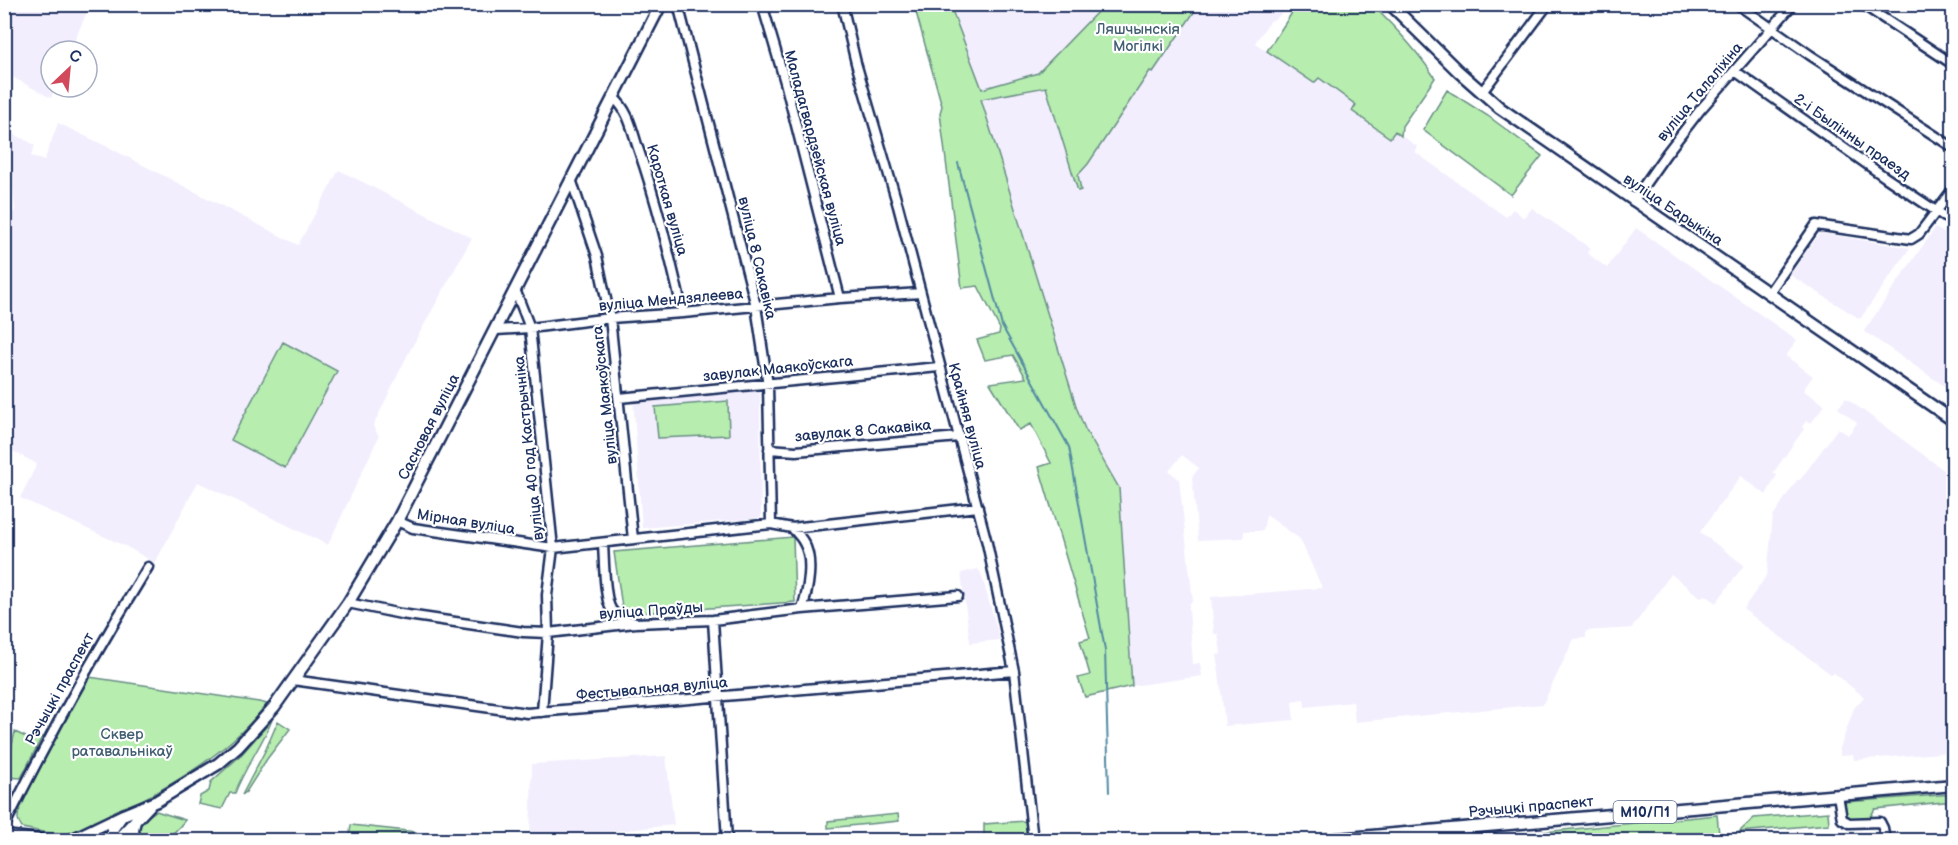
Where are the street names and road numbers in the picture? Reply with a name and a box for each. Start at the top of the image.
street label: вуліца Талаліхіна [1653,38,1747,145]
street label: Маладагвардзейская вуліца [780,48,850,248]
street label: 2-і Былінны праезд [1790,90,1914,184]
street label: Кароткая вуліца [642,142,692,258]
street label: вуліца Барыкіна [1619,170,1727,250]
street label: вуліца 8 Сакавіка [734,195,780,321]
street label: вуліца Мендзялеева [598,284,744,316]
street label: вуліца Маякоўскага [588,325,622,465]
street label: завулак Маякоўскага [702,352,854,386]
street label: вуліца 40 год Кастрычніка [510,355,548,541]
street label: Крайняя вуліца [944,361,990,471]
street label: Сасновая вуліца [394,371,464,483]
street label: завулак 8 Сакавіка [794,416,932,446]
street label: Мірная вуліца [416,505,517,539]
street label: вуліца Праўды [598,598,704,624]
street label: Рэчыцкі праспект [21,629,99,749]
street label: Фестывальная вуліца [575,673,729,705]
street label: Рэчыцкі праспект [1468,792,1594,822]
road number: М10/П1 [1614,801,1676,823]

